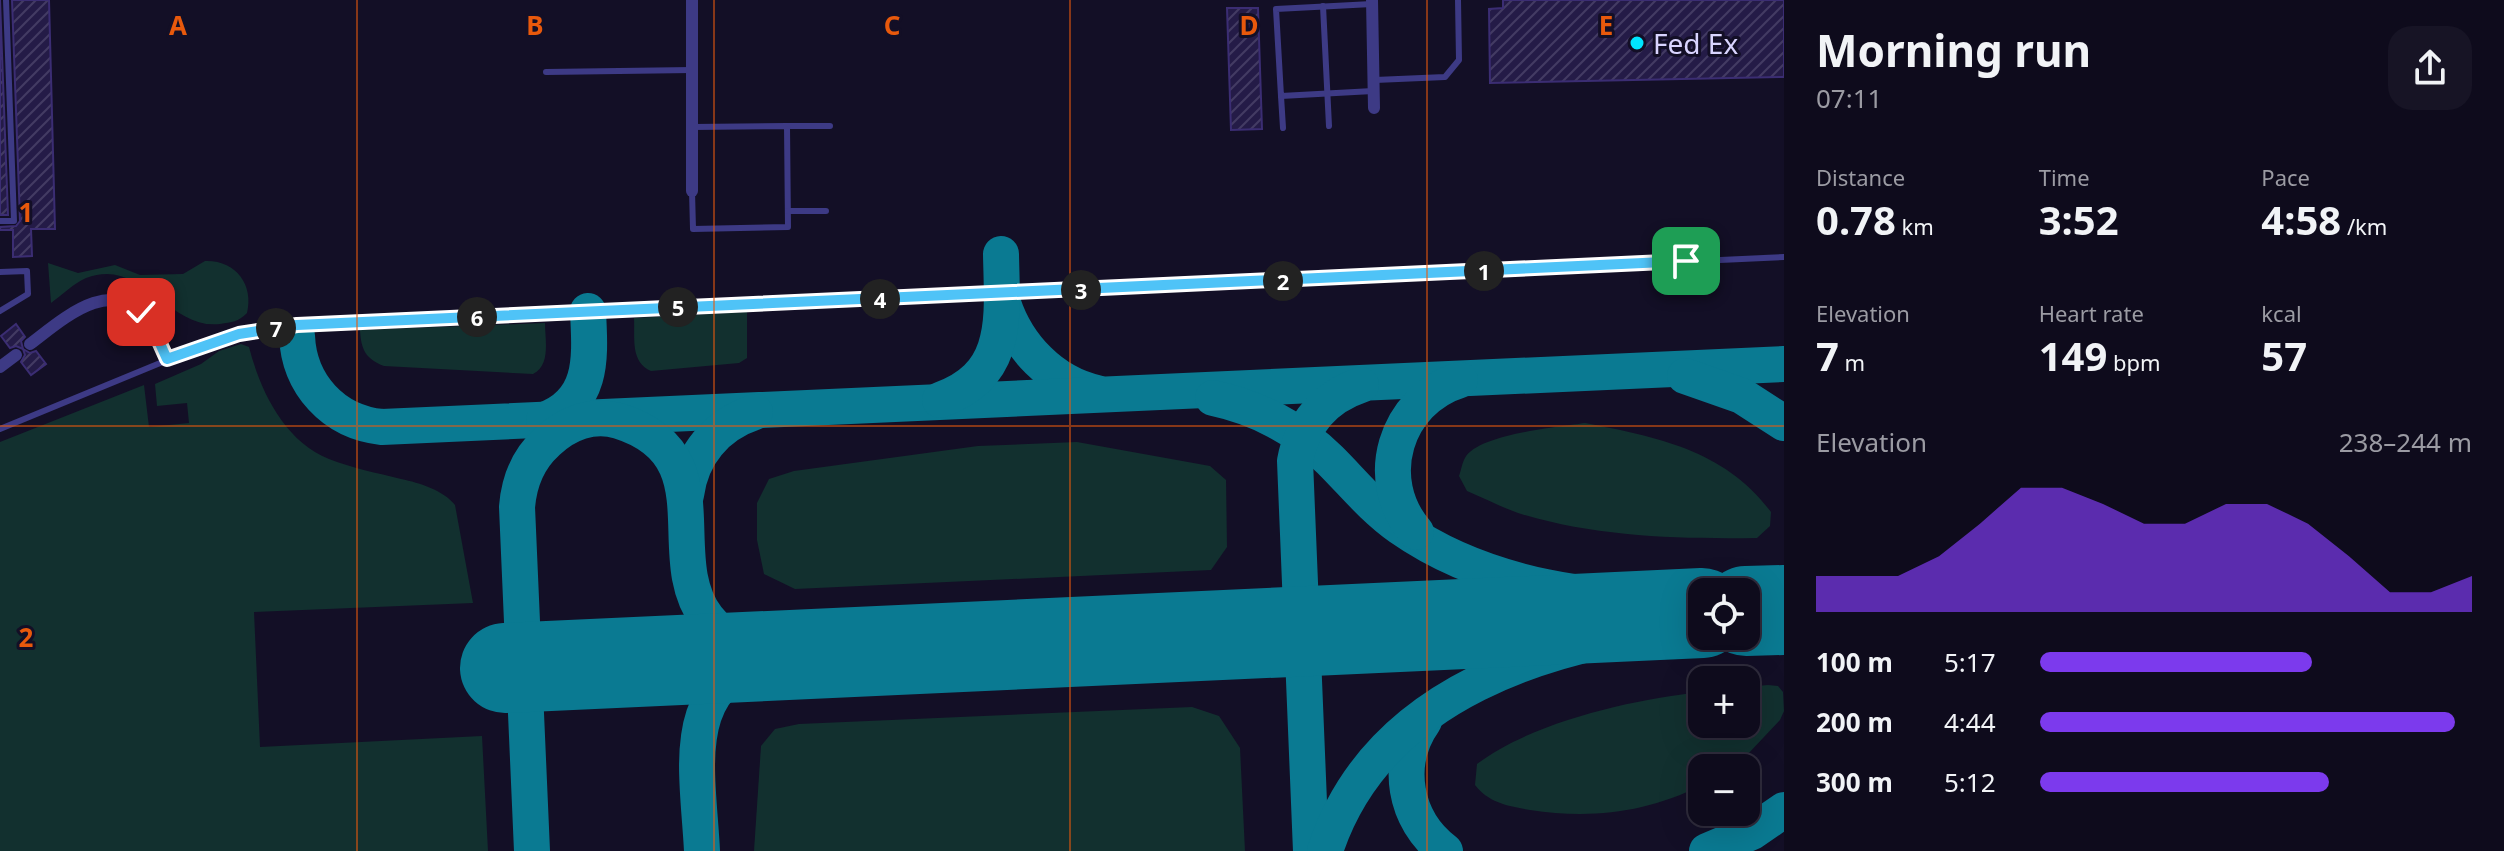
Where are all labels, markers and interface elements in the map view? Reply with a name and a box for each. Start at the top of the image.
text: A [169,7,187,43]
text: B [526,7,544,43]
text: C [884,7,900,43]
text: D [1239,7,1259,43]
text: E [1599,7,1613,43]
text: Morning run [1816,20,2091,80]
place label: Fed Ex [1653,24,1738,62]
button: share [2388,26,2472,110]
marker: Fed Ex [1628,34,1646,52]
text: 07:11 [1816,80,1882,116]
text: Distance [1816,162,1905,192]
text: Time [2039,162,2090,192]
text: Pace [2261,162,2310,192]
text: 0.78 [1816,192,1896,247]
text: 3:52 [2039,192,2119,247]
text: 4:58 [2261,192,2341,247]
text: 1 [19,194,33,230]
text: km [1896,211,1934,241]
text: /km [2341,211,2387,241]
pin [1652,227,1720,295]
icon: arrive [1664,239,1708,283]
pin: 1 [1464,251,1504,291]
text: 1 [1478,256,1490,286]
pin: 2 [1263,261,1303,301]
text: 2 [1277,266,1289,296]
pin: 3 [1061,270,1101,310]
text: 3 [1075,275,1087,305]
pin [107,278,175,346]
pin: 4 [860,279,900,319]
text: 4 [874,284,886,314]
pin: 5 [658,287,698,327]
icon: check [119,290,163,334]
text: 5 [672,292,684,322]
pin: 6 [457,297,497,337]
text: Elevation [1816,298,1910,328]
text: Heart rate [2039,298,2144,328]
text: kcal [2261,298,2302,328]
text: 6 [471,302,483,332]
pin: 7 [256,308,296,348]
text: 7 [270,313,282,343]
text: 7 [1816,328,1839,383]
text: 149 [2039,328,2107,383]
text: 57 [2261,328,2307,383]
text: m [1839,347,1865,377]
text: bpm [2107,347,2161,377]
text: Elevation [1816,424,1927,460]
text: 238–244 m [2339,424,2472,460]
map controls [1688,578,1760,826]
button: locate [1688,578,1760,650]
text: 2 [19,619,34,655]
text: 100 m [1816,644,1893,680]
text: 5:17 [1944,644,1996,680]
button: + [1688,666,1760,738]
text: 200 m [1816,704,1893,740]
text: 4:44 [1944,704,1996,740]
button: − [1688,754,1760,826]
text: 300 m [1816,764,1893,800]
text: 5:12 [1944,764,1996,800]

